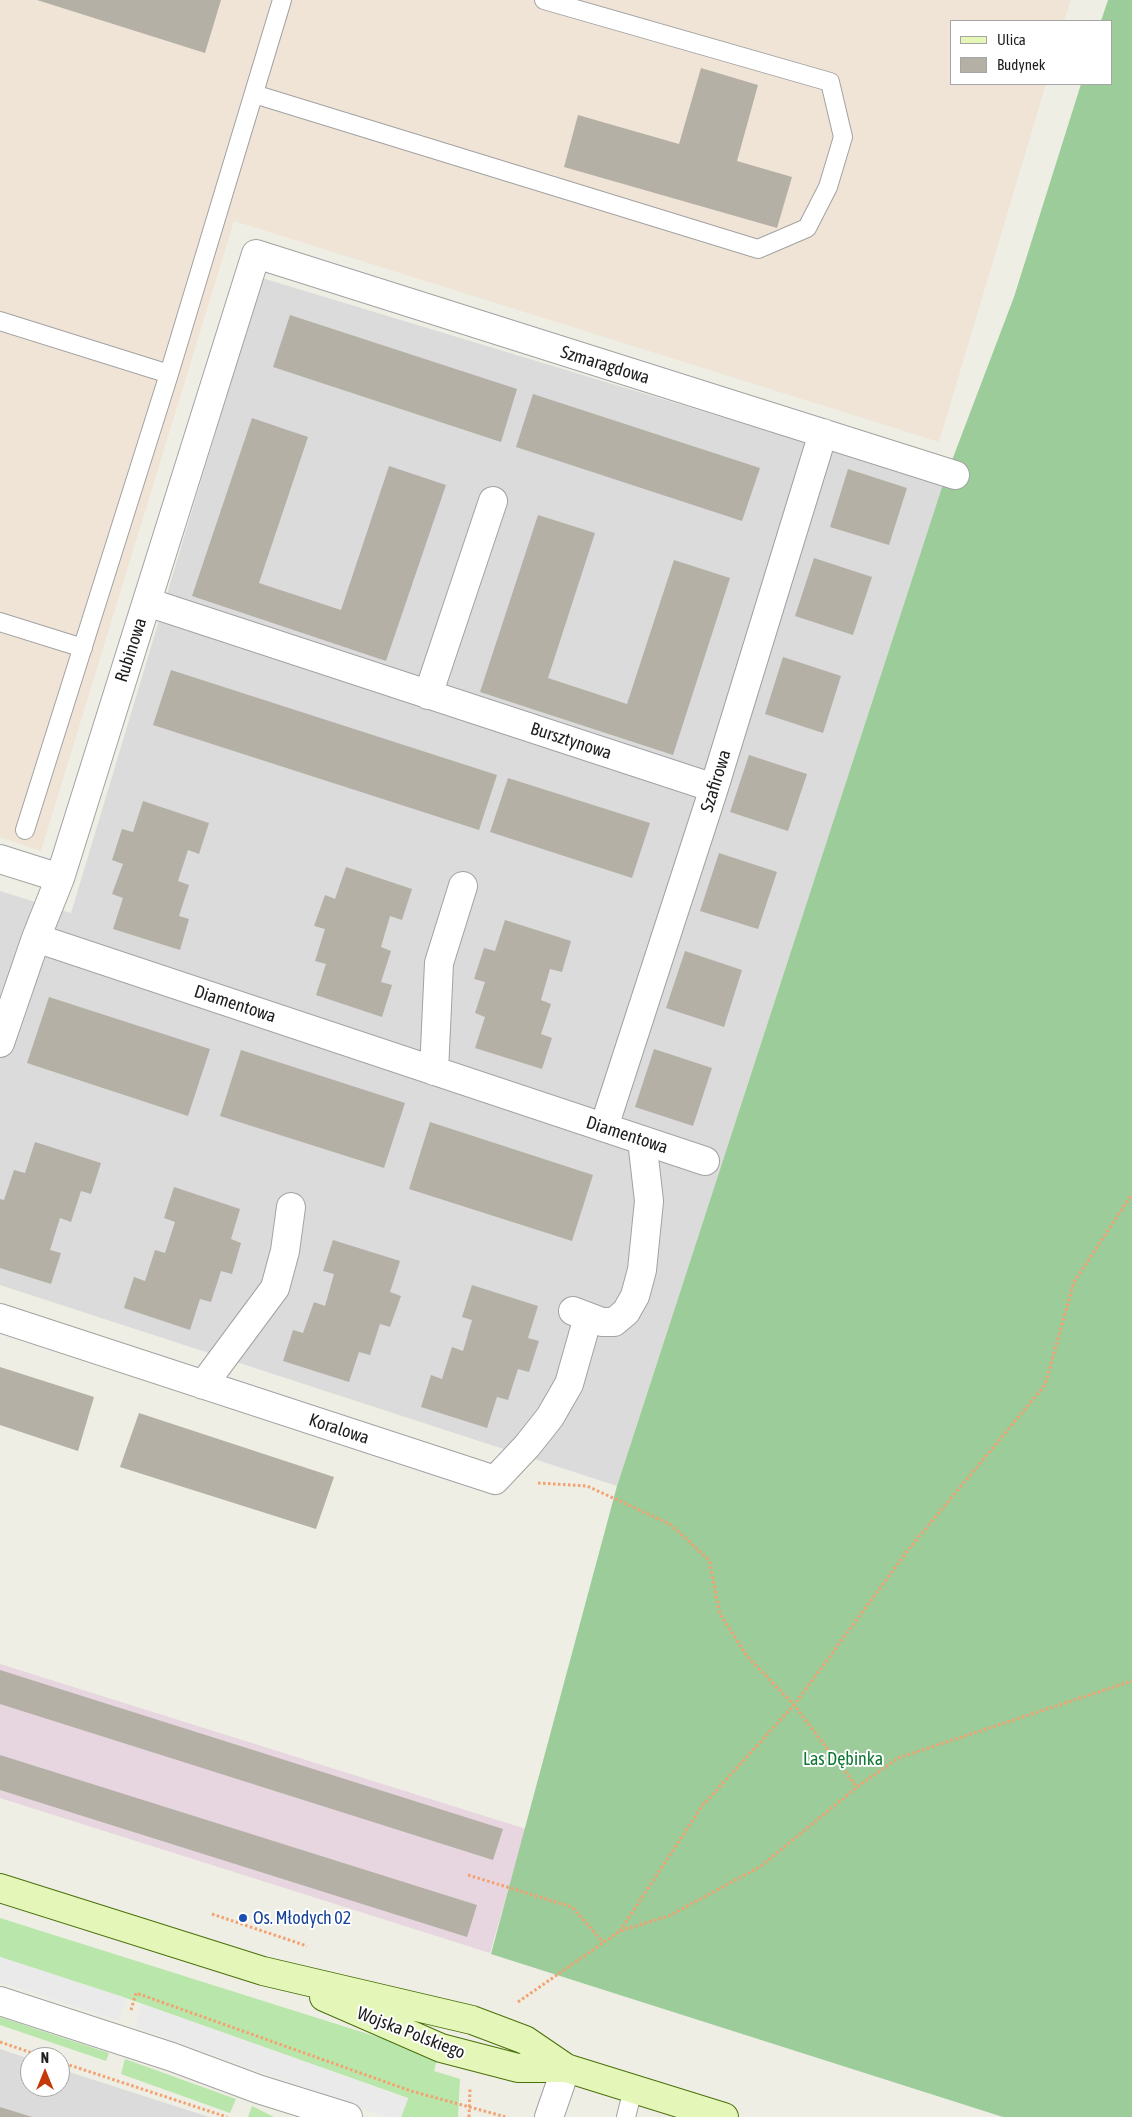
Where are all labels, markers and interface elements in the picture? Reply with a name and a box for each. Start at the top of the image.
legend [950,20,1112,85]
text: Ulica [997,31,1026,48]
text: Budynek [997,56,1045,73]
street label: Szmaragdowa [558,341,652,389]
street label: Rubinowa [110,615,152,685]
street label: Bursztynowa [528,718,614,764]
street label: Szafirowa [696,747,736,815]
street label: Diamentowa [191,981,279,1027]
street label: Diamentowa [583,1112,671,1158]
street label: Koralowa [306,1409,372,1449]
park label: Las Dębinka [803,1748,883,1770]
place label: Os. Młodych 02 [253,1907,351,1929]
marker: Os. Młodych 02 [237,1912,249,1924]
street label: Wojska Polskiego [354,2002,468,2064]
north arrow [20,2047,70,2097]
text: N [41,2050,49,2066]

